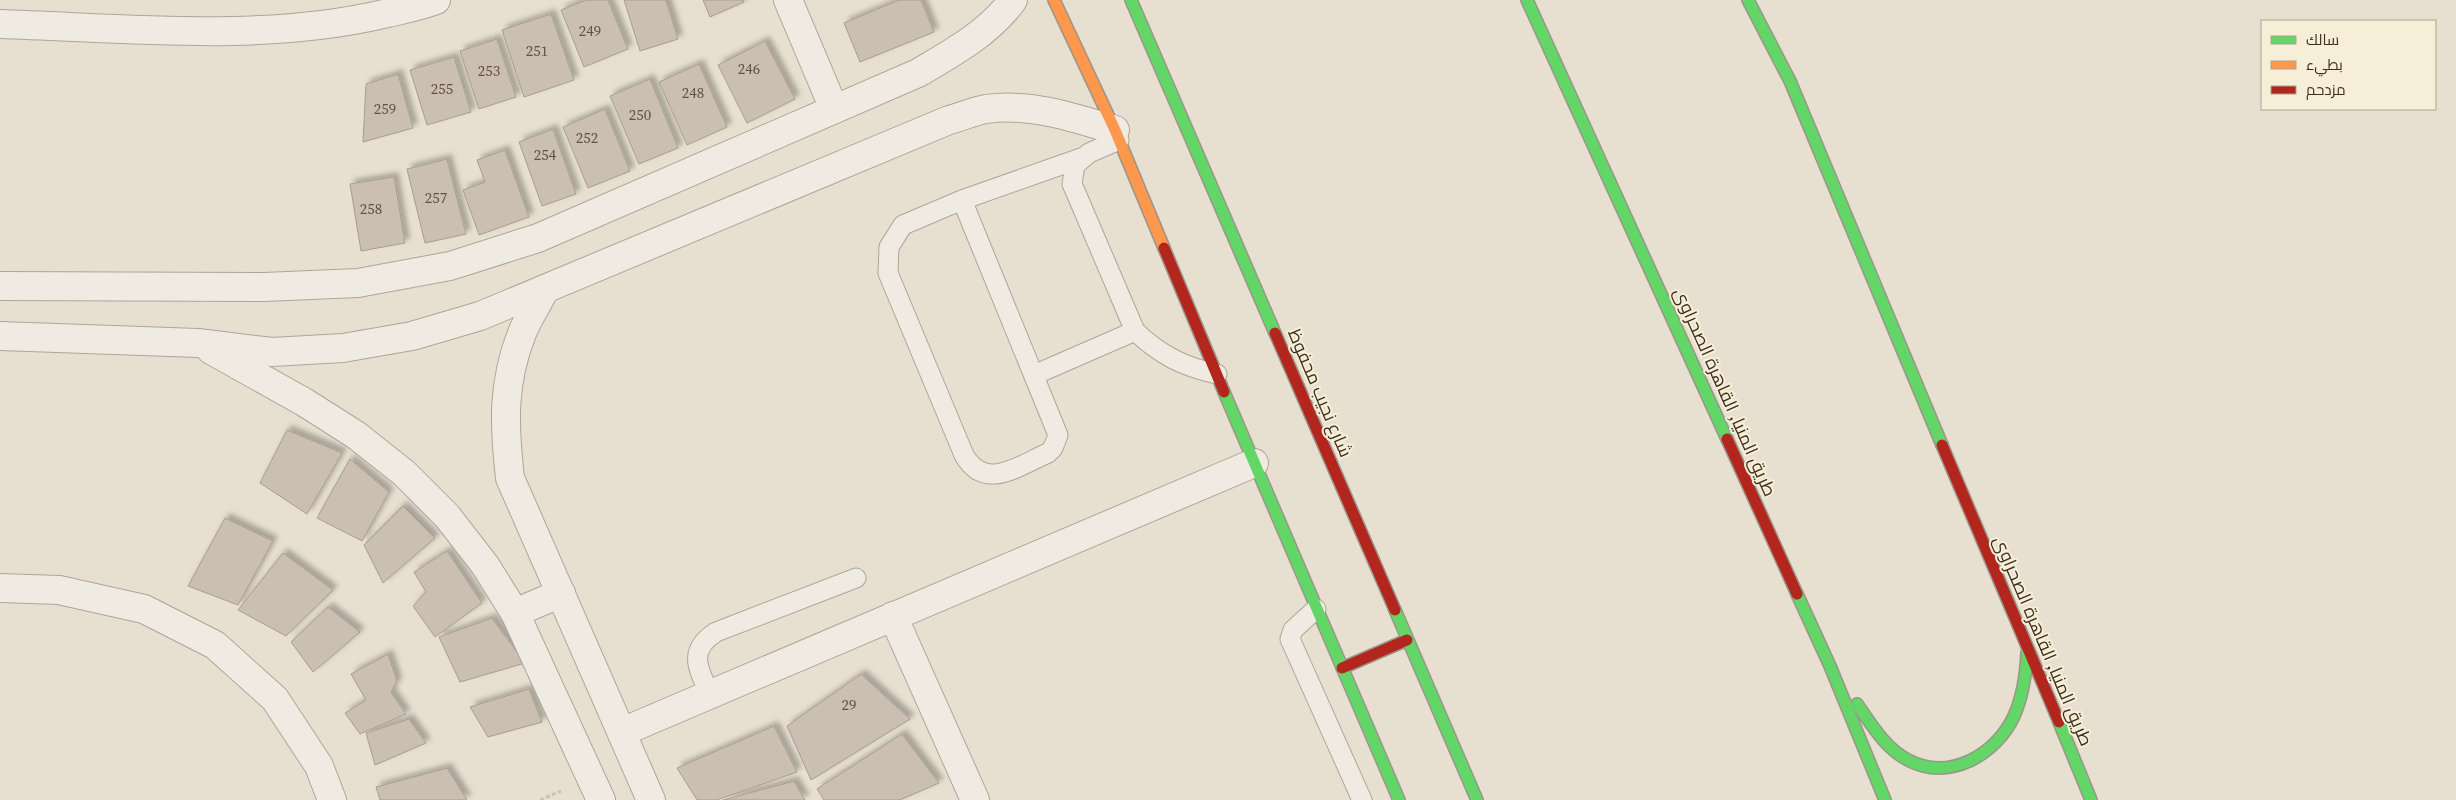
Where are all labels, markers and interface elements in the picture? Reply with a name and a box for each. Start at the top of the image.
house number: 249 [579,20,601,41]
legend [2261,20,2436,110]
text: سالك [2306,29,2339,50]
house number: 251 [526,40,548,61]
text: بطيء [2306,54,2343,77]
house number: 246 [738,58,760,79]
house number: 253 [478,60,500,81]
house number: 255 [431,78,453,99]
text: مزدحم [2306,79,2346,100]
house number: 248 [682,82,704,103]
house number: 259 [374,98,396,119]
house number: 250 [629,104,651,125]
house number: 252 [576,127,598,148]
house number: 254 [534,144,557,165]
house number: 257 [425,187,447,208]
house number: 258 [360,198,382,219]
street label: طريق المنيا, القاهرة الصحراوى [1668,283,1783,500]
street label: شارع نجيب محفوظ [1282,325,1359,461]
street label: طريق المنيا, القاهرة الصحراوى [1988,532,2099,750]
house number: 29 [841,694,857,715]

